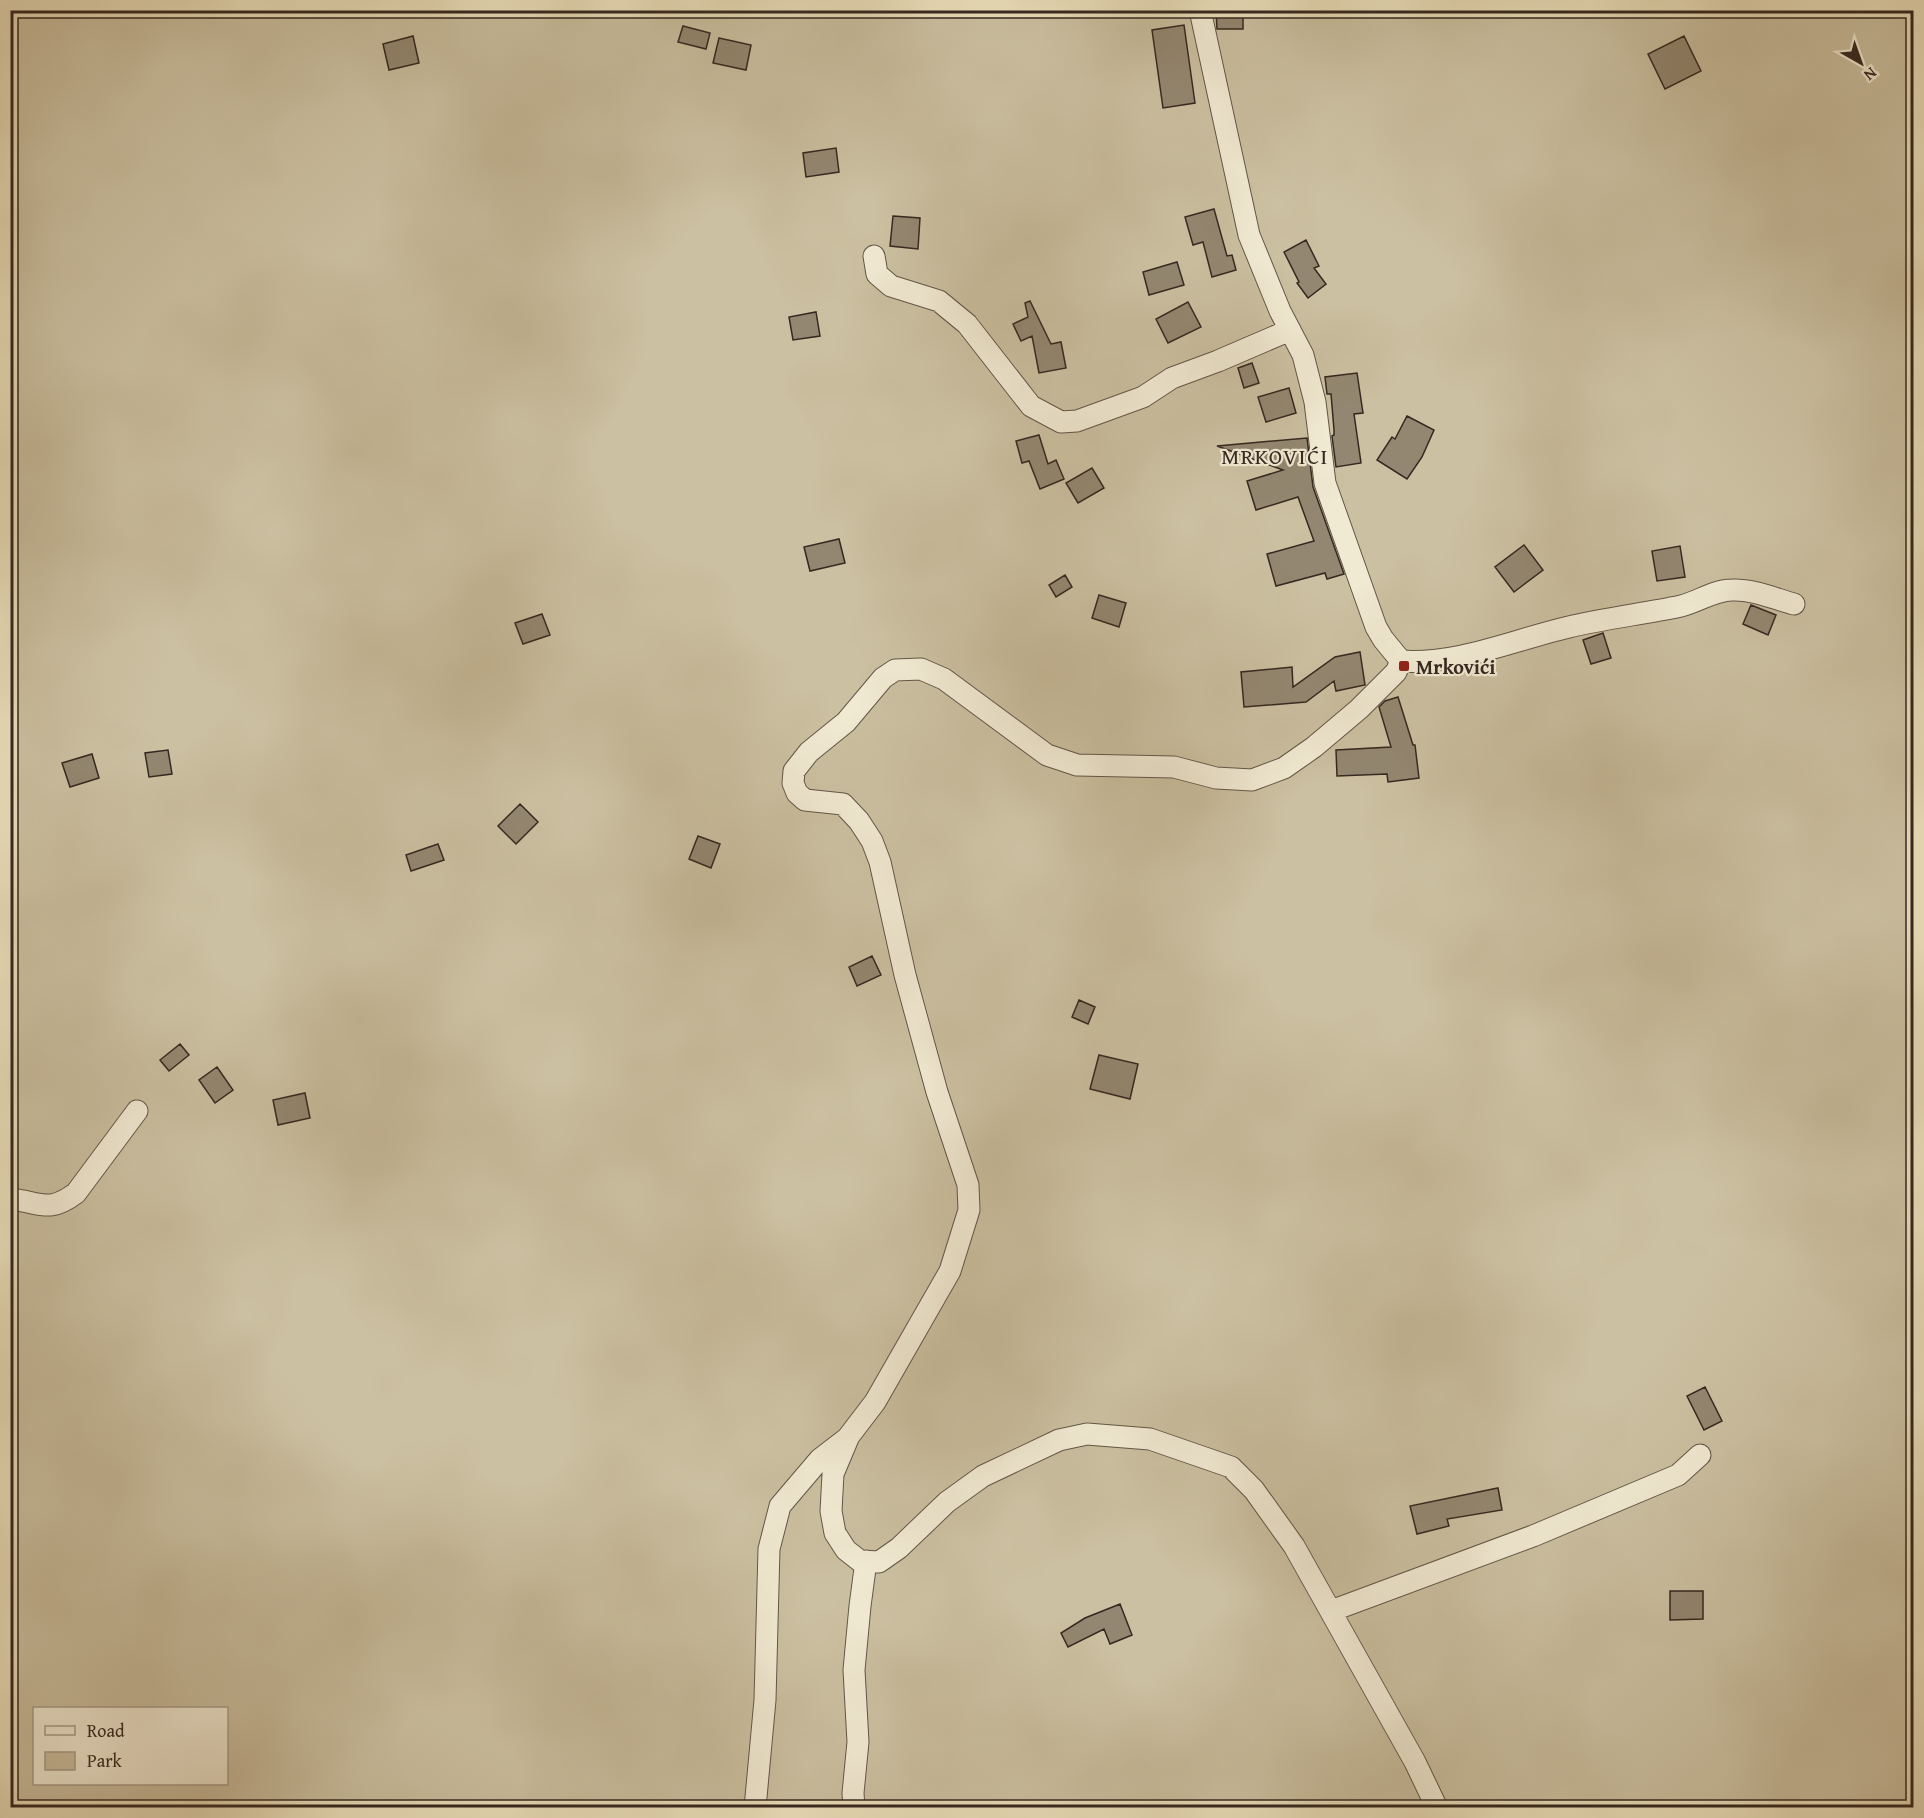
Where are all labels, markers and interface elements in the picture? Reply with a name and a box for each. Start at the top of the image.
north arrow [1831,33,1891,93]
text: N [1859,62,1882,87]
district label: MRKOVIĆI [1221,440,1329,472]
place label: Mrkovići [1416,652,1495,681]
marker: Mrkovići [1397,659,1411,673]
legend [33,1707,228,1785]
text: Road [87,1717,125,1744]
text: Park [87,1747,123,1774]

